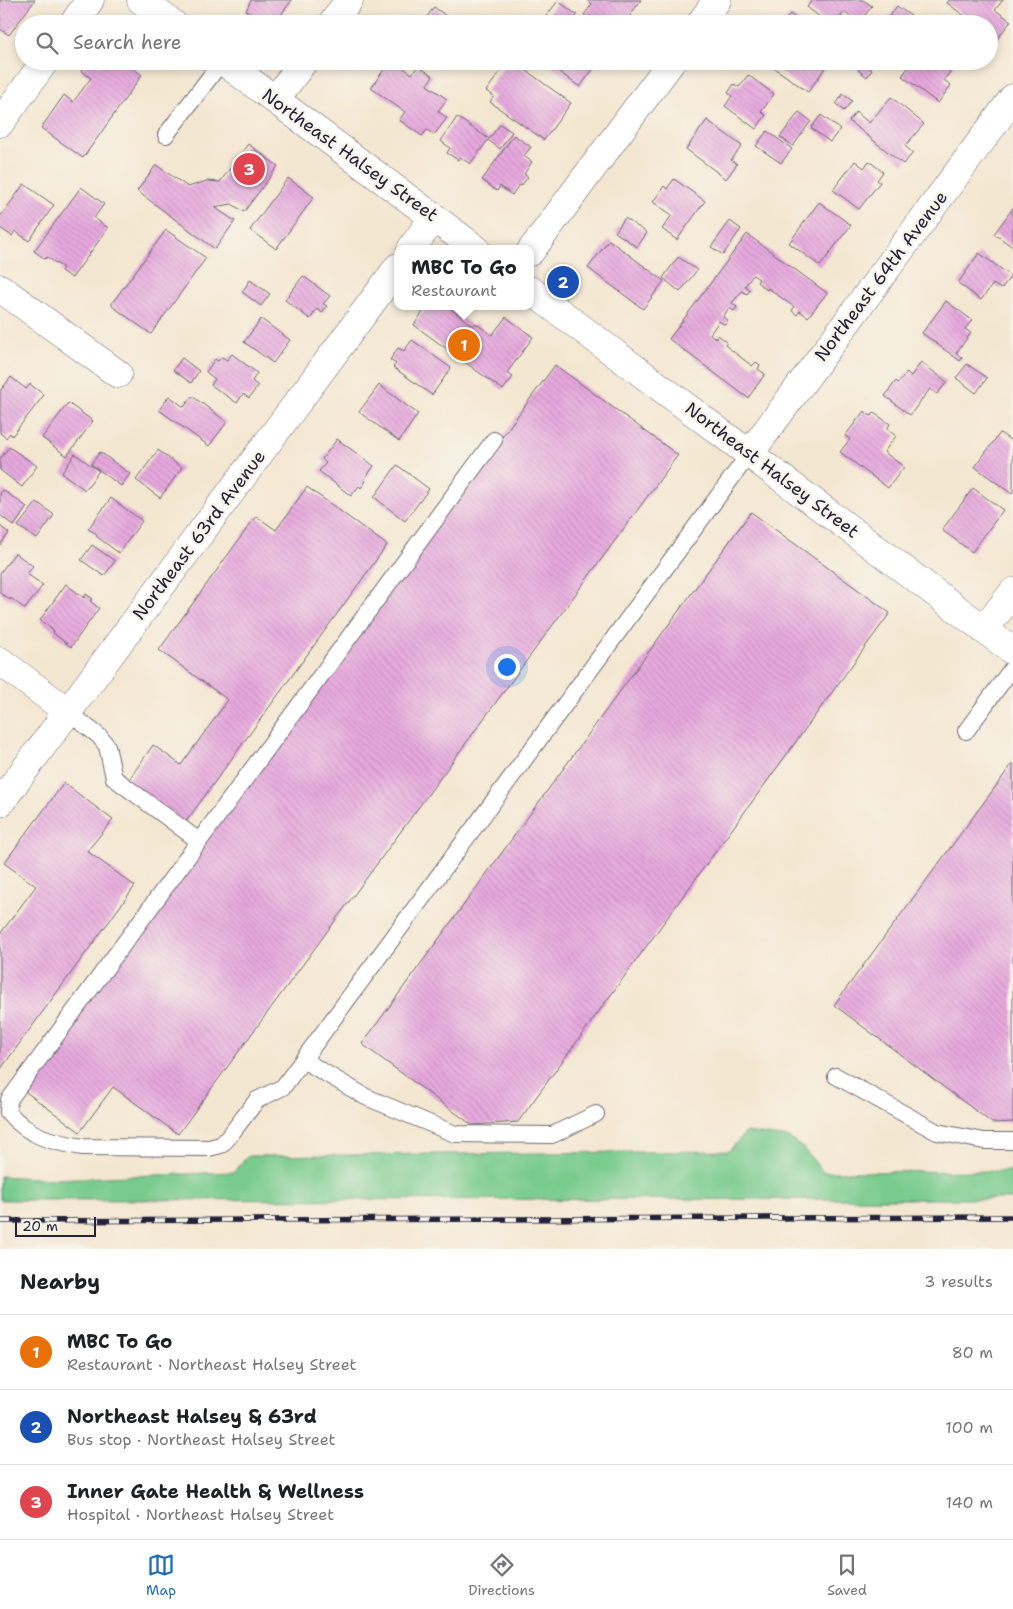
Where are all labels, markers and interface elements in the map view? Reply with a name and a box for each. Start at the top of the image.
search box [15,15,998,70]
icon: search [33,29,61,57]
text: Search here [73,30,182,55]
street label: Northeast Halsey Street [257,83,443,227]
pin: 3 [233,150,265,188]
street label: Northeast 64th Avenue [809,186,953,366]
popup [394,245,534,310]
text: MBC To Go [411,255,517,280]
pin: 2 [547,263,579,301]
text: Restaurant [411,280,497,301]
pin: 1 [448,326,480,364]
street label: Northeast Halsey Street [680,397,864,543]
street label: Northeast 63rd Avenue [127,445,271,625]
your location [494,654,520,680]
scale bar [15,1214,96,1237]
text: 20 m [22,1217,58,1235]
text: Nearby [20,1268,100,1296]
text: 3 results [924,1271,993,1292]
text: MBC To Go [67,1329,172,1354]
text: 1 [32,1342,40,1363]
text: 80 m [952,1342,993,1363]
text: Restaurant · Northeast Halsey Street [67,1354,357,1375]
text: Northeast Halsey & 63rd [67,1404,317,1429]
text: 2 [30,1417,42,1438]
text: 100 m [945,1417,993,1438]
text: Bus stop · Northeast Halsey Street [67,1429,336,1450]
text: Inner Gate Health & Wellness [67,1479,364,1504]
text: 3 [30,1492,42,1513]
text: 140 m [946,1492,993,1513]
text: Hospital · Northeast Halsey Street [67,1504,334,1525]
tab: Map [146,1551,176,1599]
tab: Directions [468,1551,535,1599]
tab: Saved [827,1551,867,1599]

